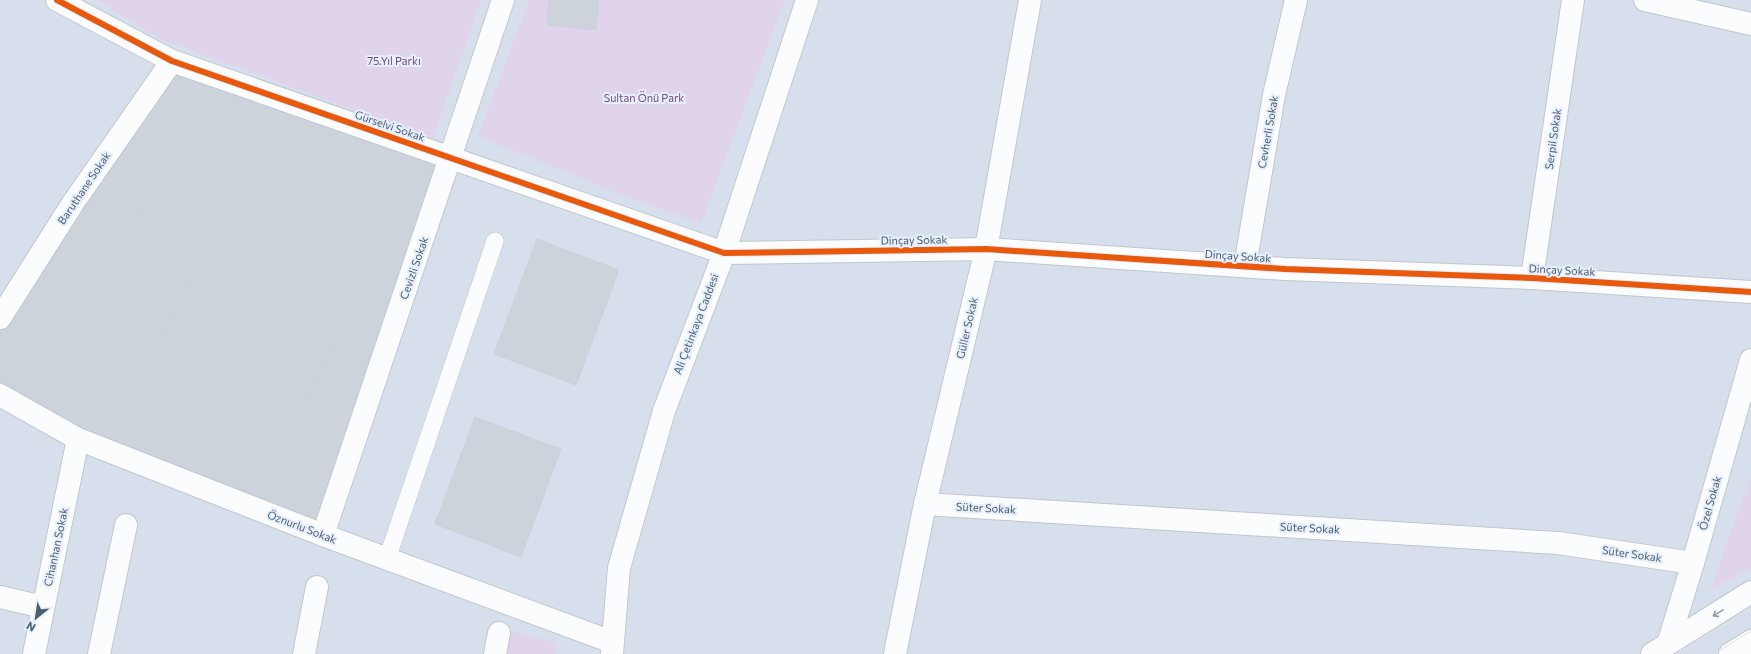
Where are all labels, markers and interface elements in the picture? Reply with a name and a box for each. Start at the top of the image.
park label: 75.Yıl Parkı [367,54,421,67]
park label: Sultan Önü Park [604,90,684,104]
street label: Cevherli Sokak [1255,94,1280,169]
street label: Gürselvi Sokak [353,107,427,144]
street label: Serpil Sokak [1542,108,1563,170]
street label: Baruthane Sokak [54,149,113,227]
street label: Dinçay Sokak [880,232,948,247]
street label: Cevizli Sokak [397,235,430,301]
street label: Dinçay Sokak [1204,247,1272,264]
street label: Dinçay Sokak [1528,261,1596,278]
street label: Ali Çetinkaya Caddesi [670,271,721,376]
street label: Güller Sokak [953,296,980,360]
street label: Özel Sokak [1695,474,1723,531]
street label: Süter Sokak [956,499,1016,516]
street label: Cihanhan Sokak [41,506,70,587]
street label: Öznurlu Sokak [266,506,339,546]
street label: Süter Sokak [1280,519,1340,536]
street label: Süter Sokak [1601,543,1663,564]
north arrow [16,598,56,638]
one-way arrow [1713,609,1724,617]
text: N [24,619,38,635]

